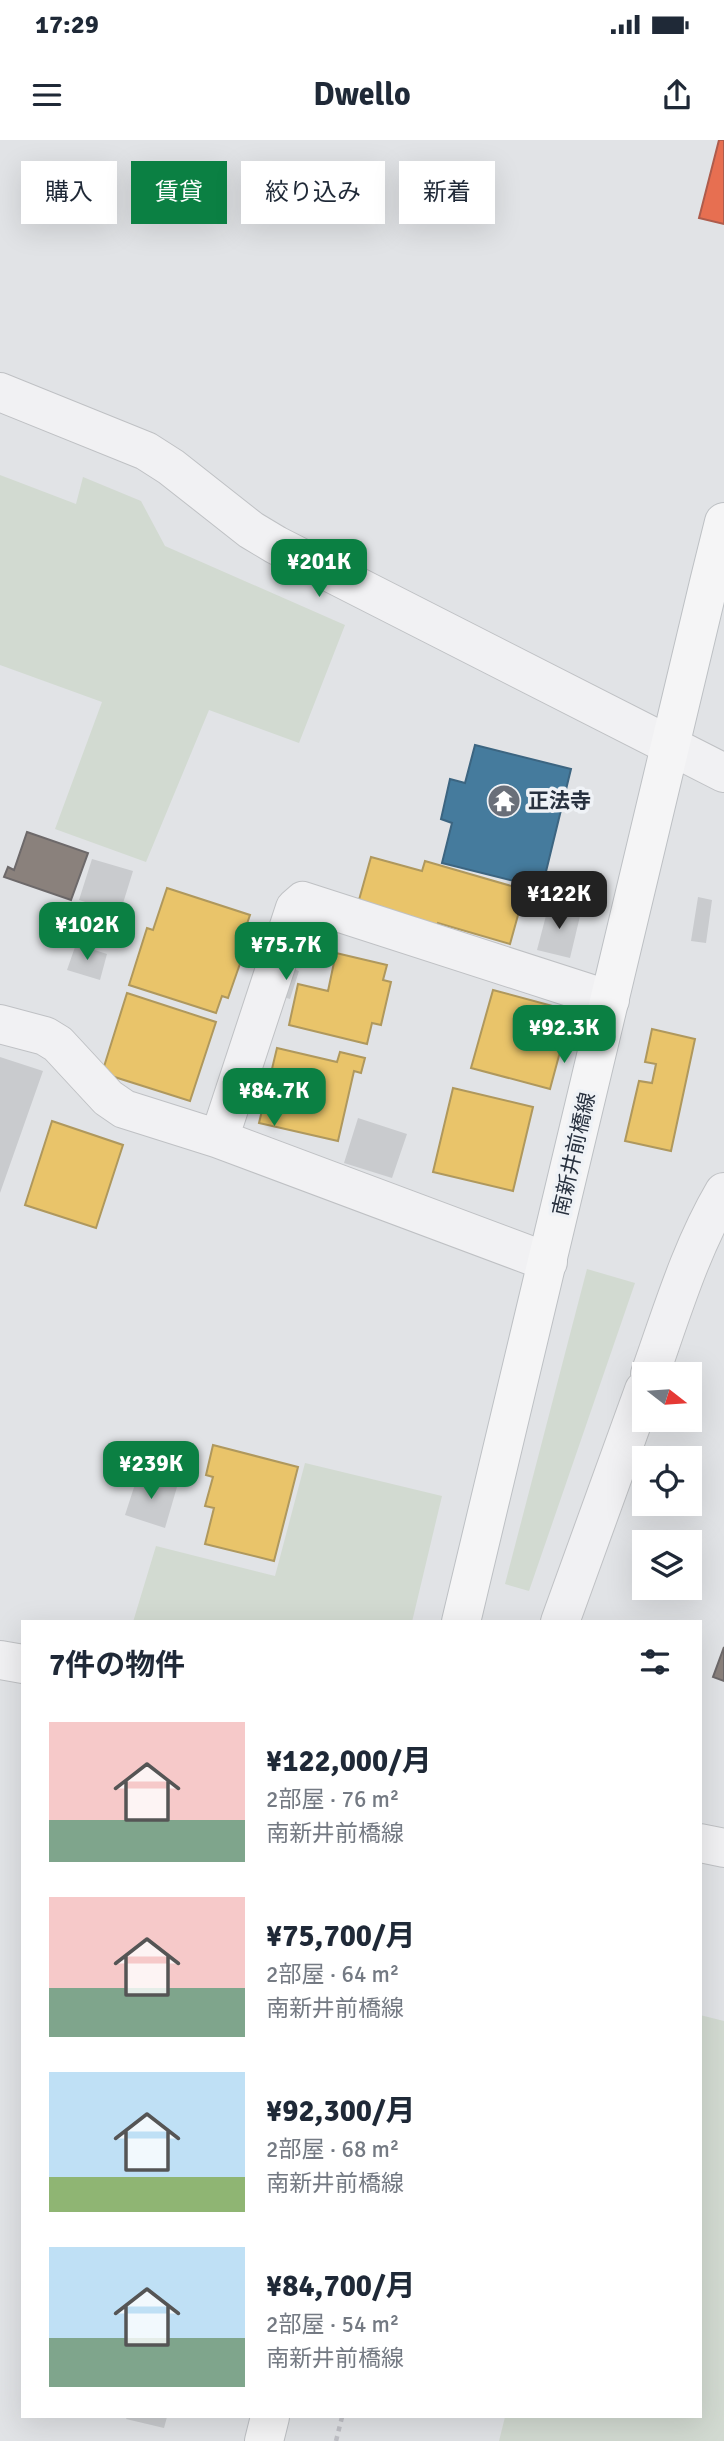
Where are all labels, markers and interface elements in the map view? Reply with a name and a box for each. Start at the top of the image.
text: 17:29 [35,9,99,41]
text: Dwello [313,75,411,114]
icon: menu [28,76,66,114]
icon: share [658,76,696,114]
chip: 購入 [21,161,117,224]
chip: 賃貸 [131,161,227,224]
chip: 絞り込み [241,161,385,224]
chip: 新着 [399,161,495,224]
pin: ¥201K [270,540,368,599]
text: ¥201K [287,547,351,576]
temple icon: 正法寺 [485,782,523,820]
place label: 正法寺 [528,788,591,814]
pin: ¥122K [510,872,608,931]
text: ¥122K [527,879,591,908]
pin: ¥102K [38,902,136,962]
text: ¥102K [55,910,119,939]
pin: ¥75.7K [229,922,343,982]
text: ¥75.7K [251,930,321,959]
pin: ¥92.3K [507,1006,621,1065]
text: ¥92.3K [529,1013,599,1042]
pin: ¥84.7K [217,1068,331,1128]
text: ¥84.7K [239,1076,309,1105]
street label: 南新井前橋線 [547,1090,601,1218]
north arrow [632,1362,702,1432]
map controls [632,1362,702,1600]
pin: ¥239K [102,1442,200,1501]
button: locate [632,1446,702,1516]
text: ¥239K [119,1449,183,1478]
button: layers [632,1530,702,1600]
icon: filters [636,1643,674,1681]
text: 7件の物件 [49,1647,185,1684]
text: ¥122,000/月 [266,1743,432,1780]
icon: home [105,1750,189,1834]
text: 2部屋 · 76 m² [266,1785,399,1814]
text: 南新井前橋線 [266,1819,404,1848]
text: ¥75,700/月 [266,1918,416,1955]
icon: home [105,1925,189,2009]
text: 2部屋 · 64 m² [266,1960,399,1989]
text: 南新井前橋線 [266,1994,404,2023]
text: ¥92,300/月 [266,2093,416,2130]
icon: home [105,2100,189,2184]
text: 2部屋 · 68 m² [266,2135,399,2164]
text: 南新井前橋線 [266,2169,404,2198]
text: ¥84,700/月 [266,2268,416,2305]
icon: home [105,2275,189,2359]
text: 2部屋 · 54 m² [266,2310,399,2339]
text: 南新井前橋線 [266,2344,404,2373]

